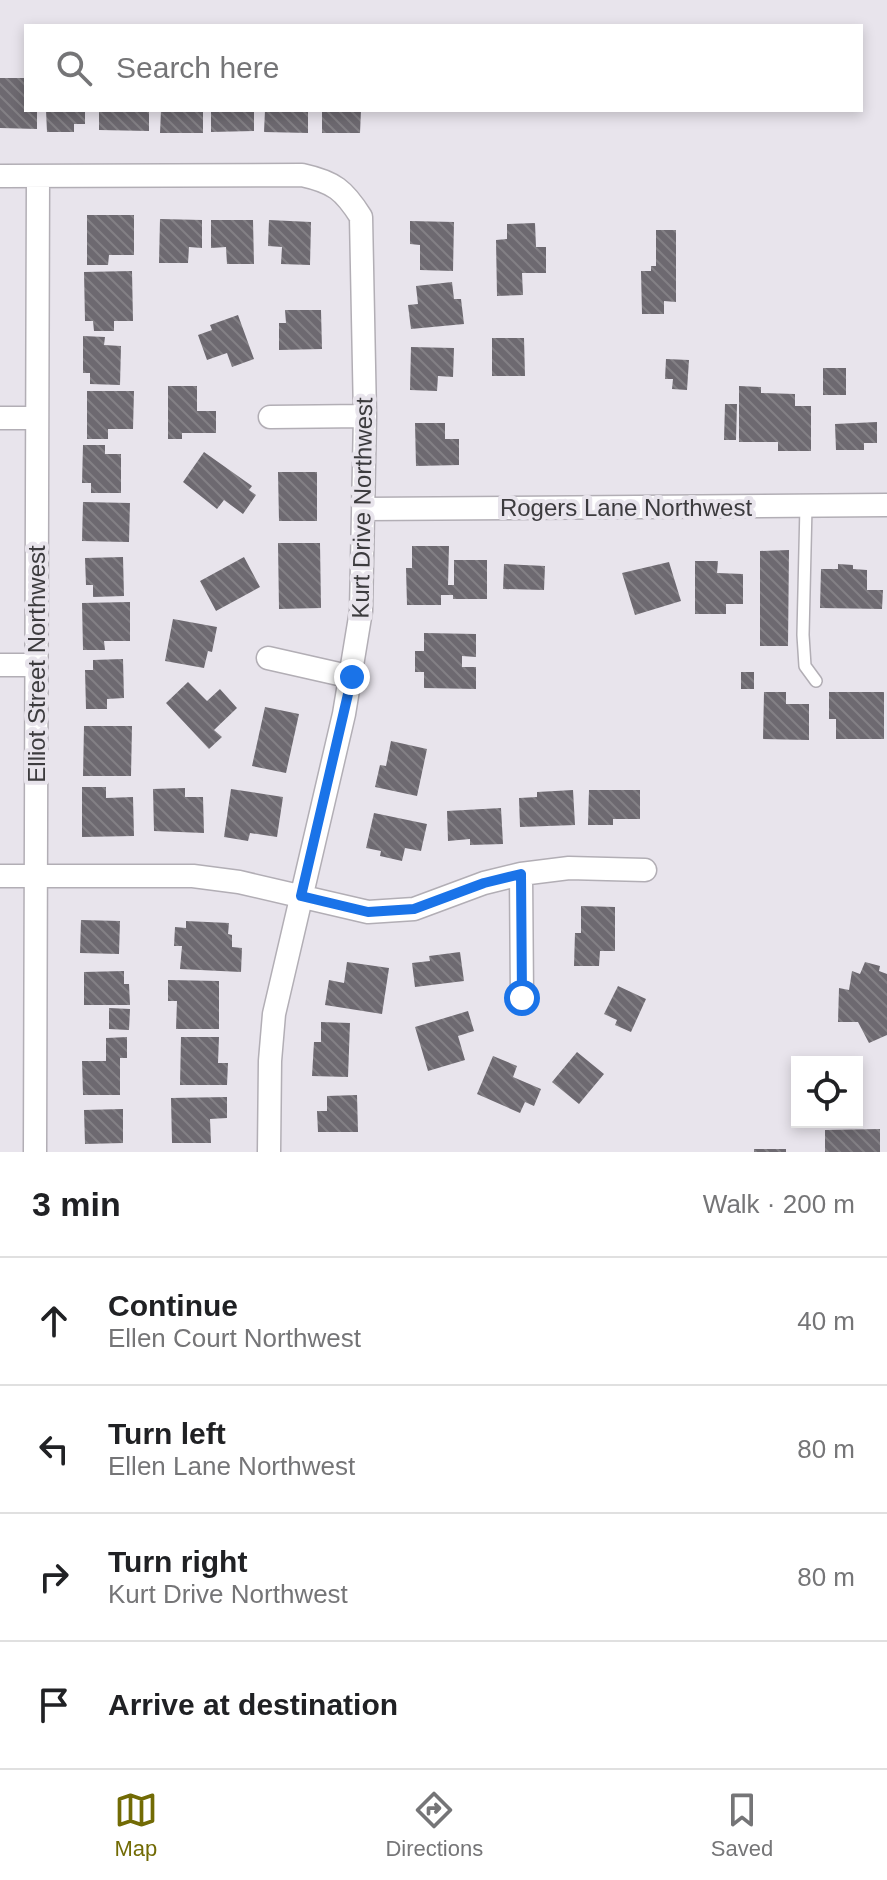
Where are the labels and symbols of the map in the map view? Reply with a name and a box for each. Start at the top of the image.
street label: Kurt Drive Northwest [347,397,377,619]
street label: Rogers Lane Northwest [500,494,752,521]
street label: Elliot Street Northwest [23,545,50,783]
route end [334,659,370,695]
route start [504,980,540,1016]

